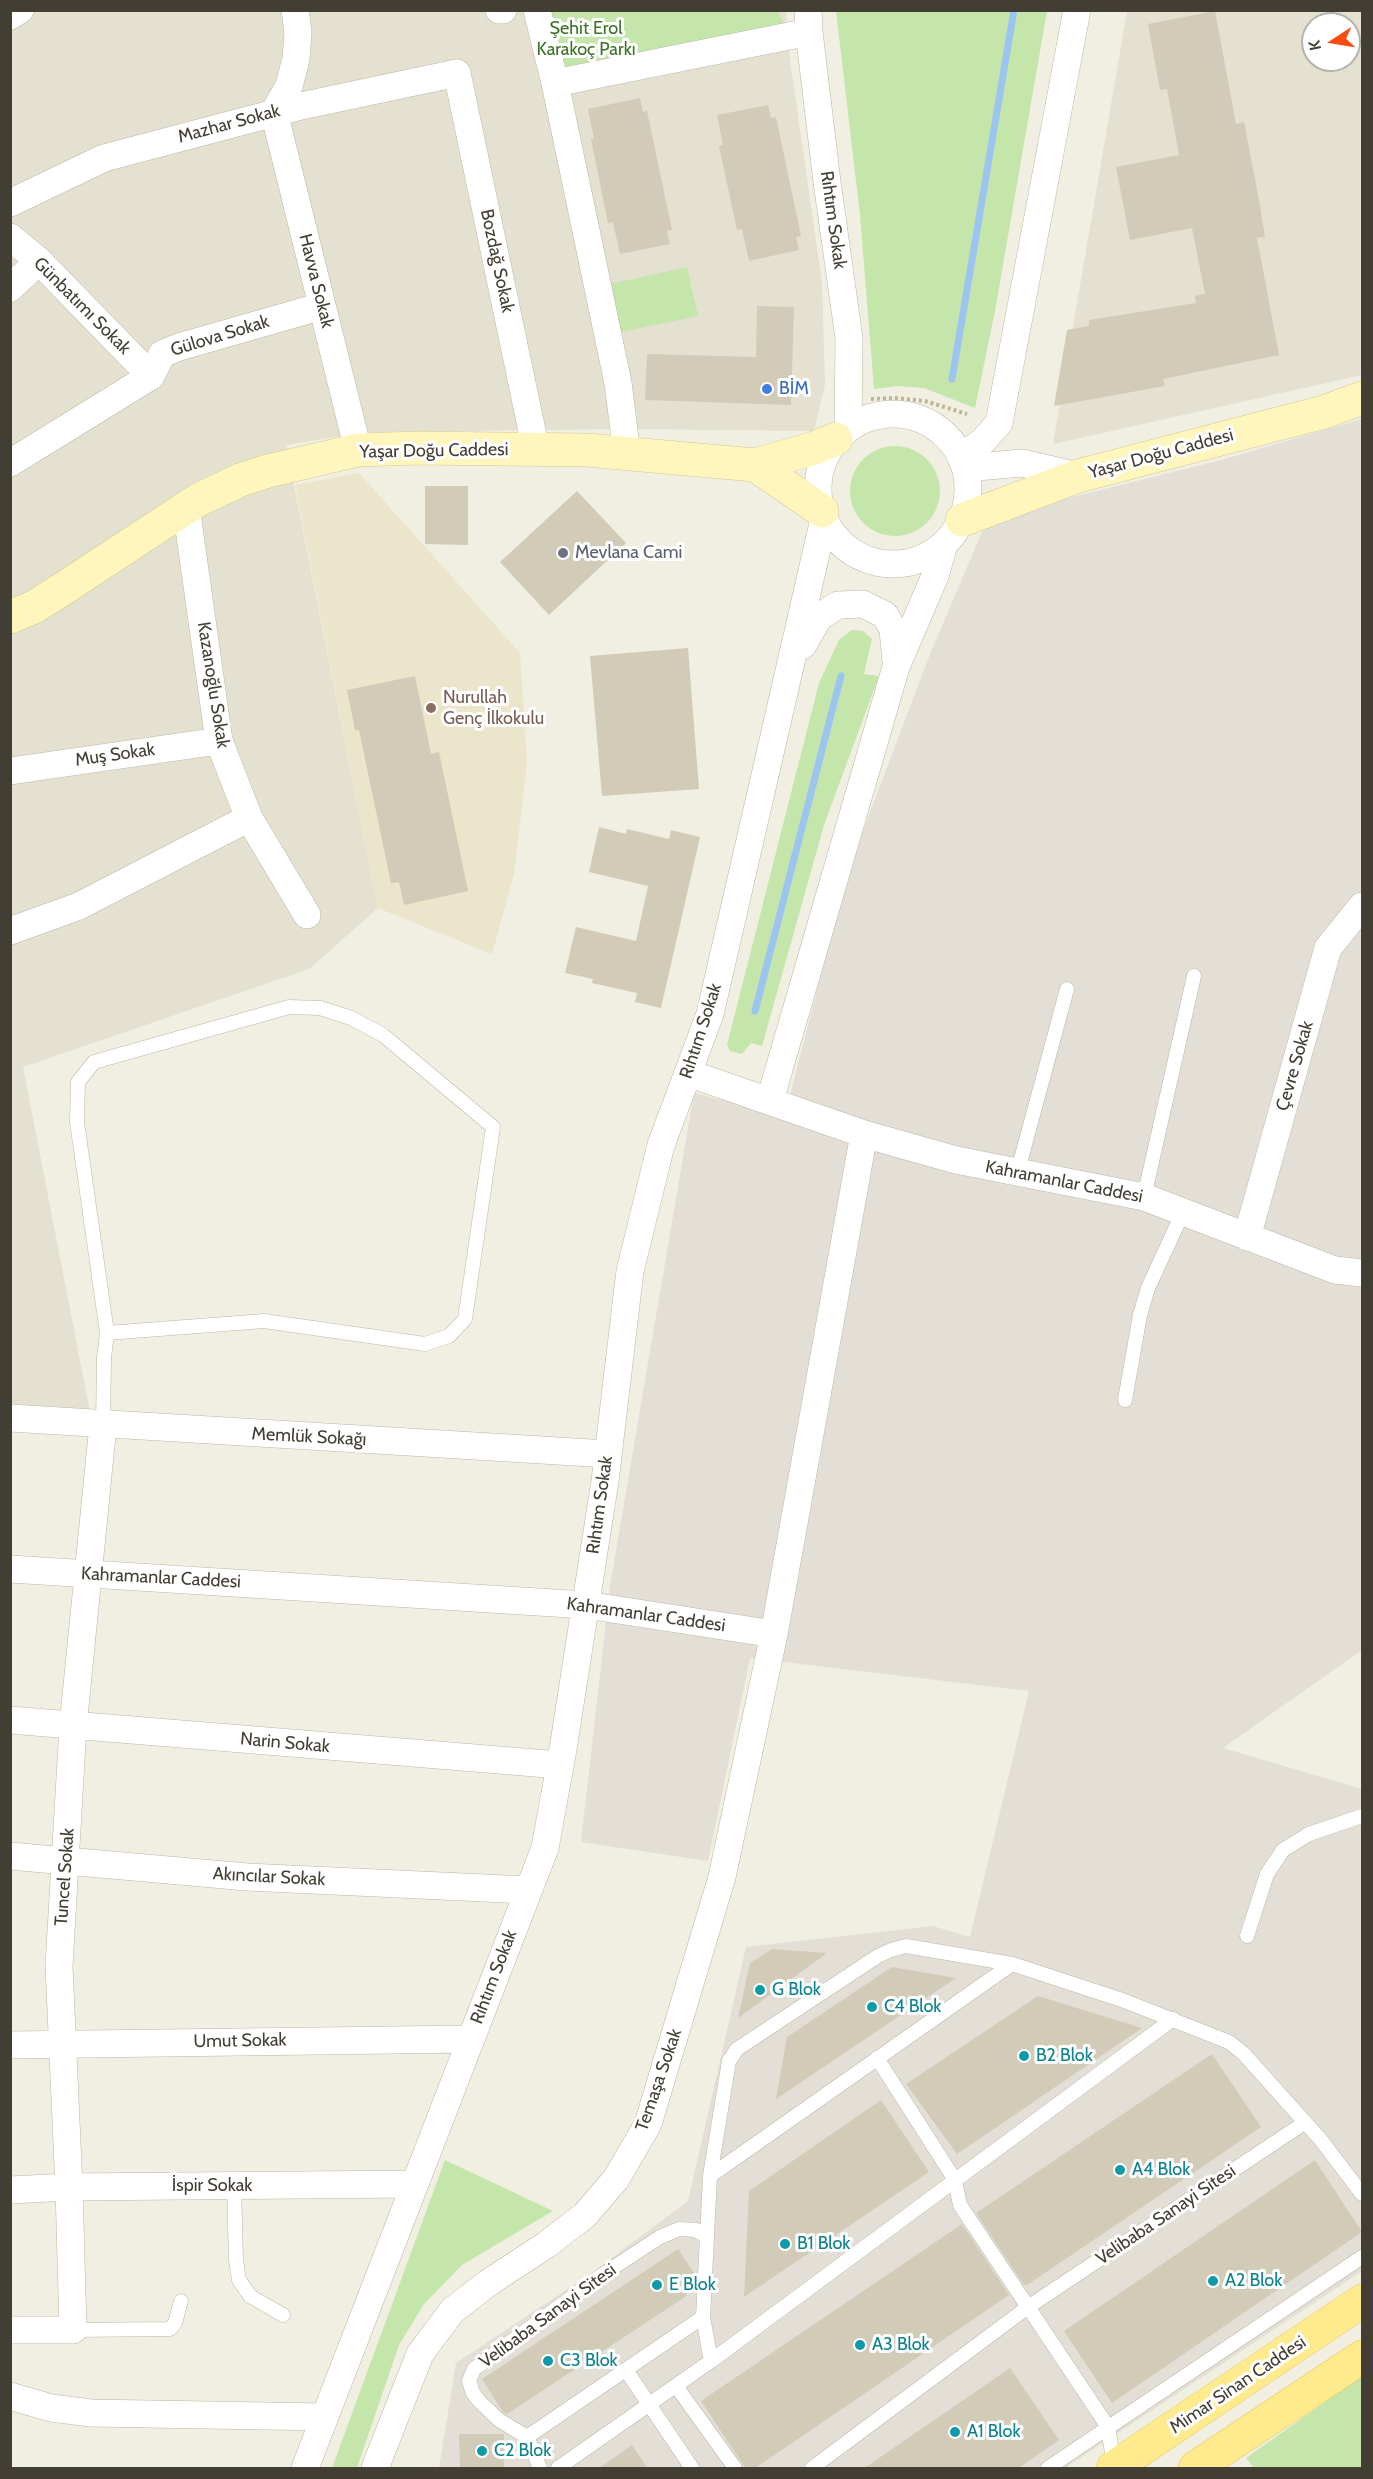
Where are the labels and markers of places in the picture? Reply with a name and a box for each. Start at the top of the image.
place label: BİM [779,378,809,400]
marker: BİM [760,382,774,396]
place label: Mevlana Cami [575,542,682,564]
marker: Mevlana Cami [556,546,570,560]
place label: Nurullah Genç İlkokulu [443,687,544,730]
marker: Nurullah Genç İlkokulu [424,701,438,715]
place label: G Blok [772,1979,821,2001]
marker: G Blok [753,1983,767,1997]
place label: C4 Blok [884,1996,941,2018]
marker: C4 Blok [865,2000,879,2014]
place label: B2 Blok [1036,2045,1093,2067]
marker: B2 Blok [1017,2049,1031,2063]
place label: A4 Blok [1132,2159,1190,2181]
marker: A4 Blok [1113,2163,1127,2177]
place label: B1 Blok [797,2233,850,2255]
marker: B1 Blok [778,2237,792,2251]
place label: A2 Blok [1225,2270,1282,2292]
place label: E Blok [669,2274,716,2296]
marker: A2 Blok [1206,2274,1220,2288]
marker: E Blok [650,2278,664,2292]
place label: A3 Blok [872,2334,930,2356]
marker: A3 Blok [853,2338,867,2352]
place label: C3 Blok [560,2350,618,2372]
marker: C3 Blok [541,2354,555,2368]
place label: A1 Blok [967,2421,1020,2443]
marker: A1 Blok [948,2425,962,2439]
place label: C2 Blok [494,2440,551,2462]
marker: C2 Blok [475,2444,489,2458]

